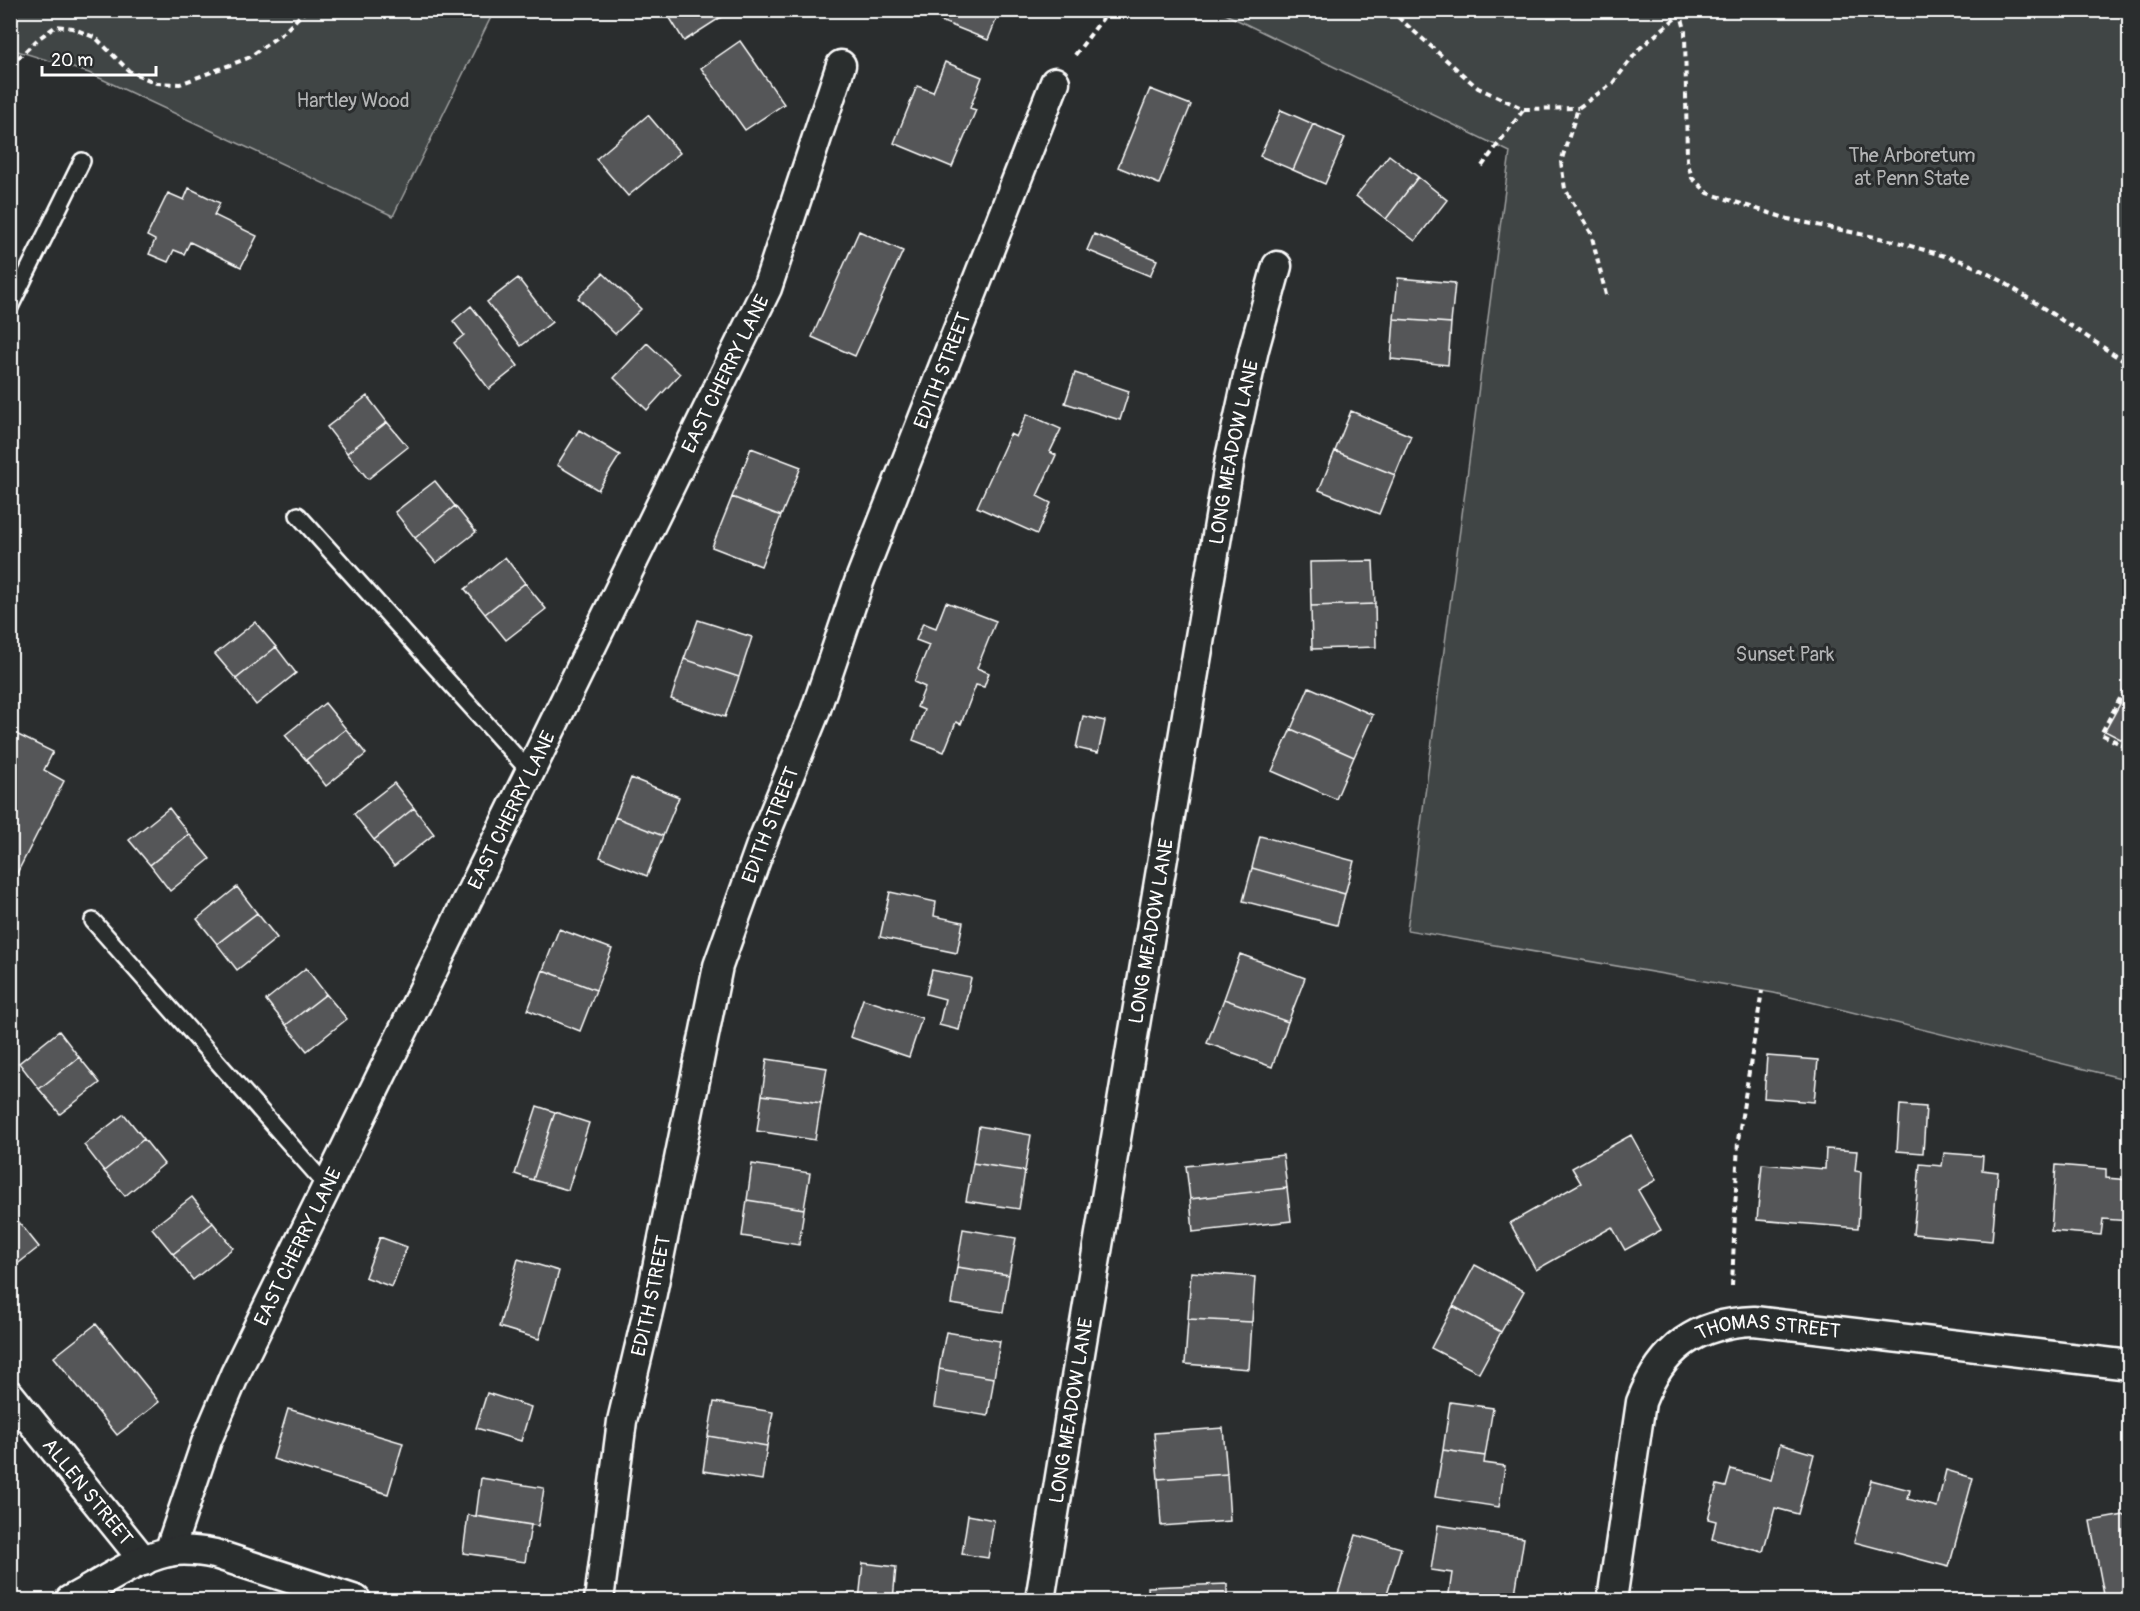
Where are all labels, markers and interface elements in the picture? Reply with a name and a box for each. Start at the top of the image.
scale bar [42,39,156,77]
text: 20 m [51,49,93,72]
park label: Hartley Wood [296,88,410,113]
park label: The Arboretum at Penn State [1848,143,1976,191]
street label: EAST CHERRY LANE [676,290,774,457]
street label: EDITH STREET [908,309,976,432]
street label: LONG MEADOW LANE [1203,357,1264,546]
park label: Sunset Park [1736,642,1835,667]
street label: EAST CHERRY LANE [462,727,561,893]
street label: EDITH STREET [736,763,804,886]
street label: LONG MEADOW LANE [1123,836,1179,1026]
street label: EAST CHERRY LANE [248,1163,347,1330]
street label: EDITH STREET [625,1233,676,1359]
street label: THOMAS STREET [1691,1308,1842,1345]
street label: LONG MEADOW LANE [1043,1316,1098,1505]
street label: ALLEN STREET [37,1433,139,1550]

